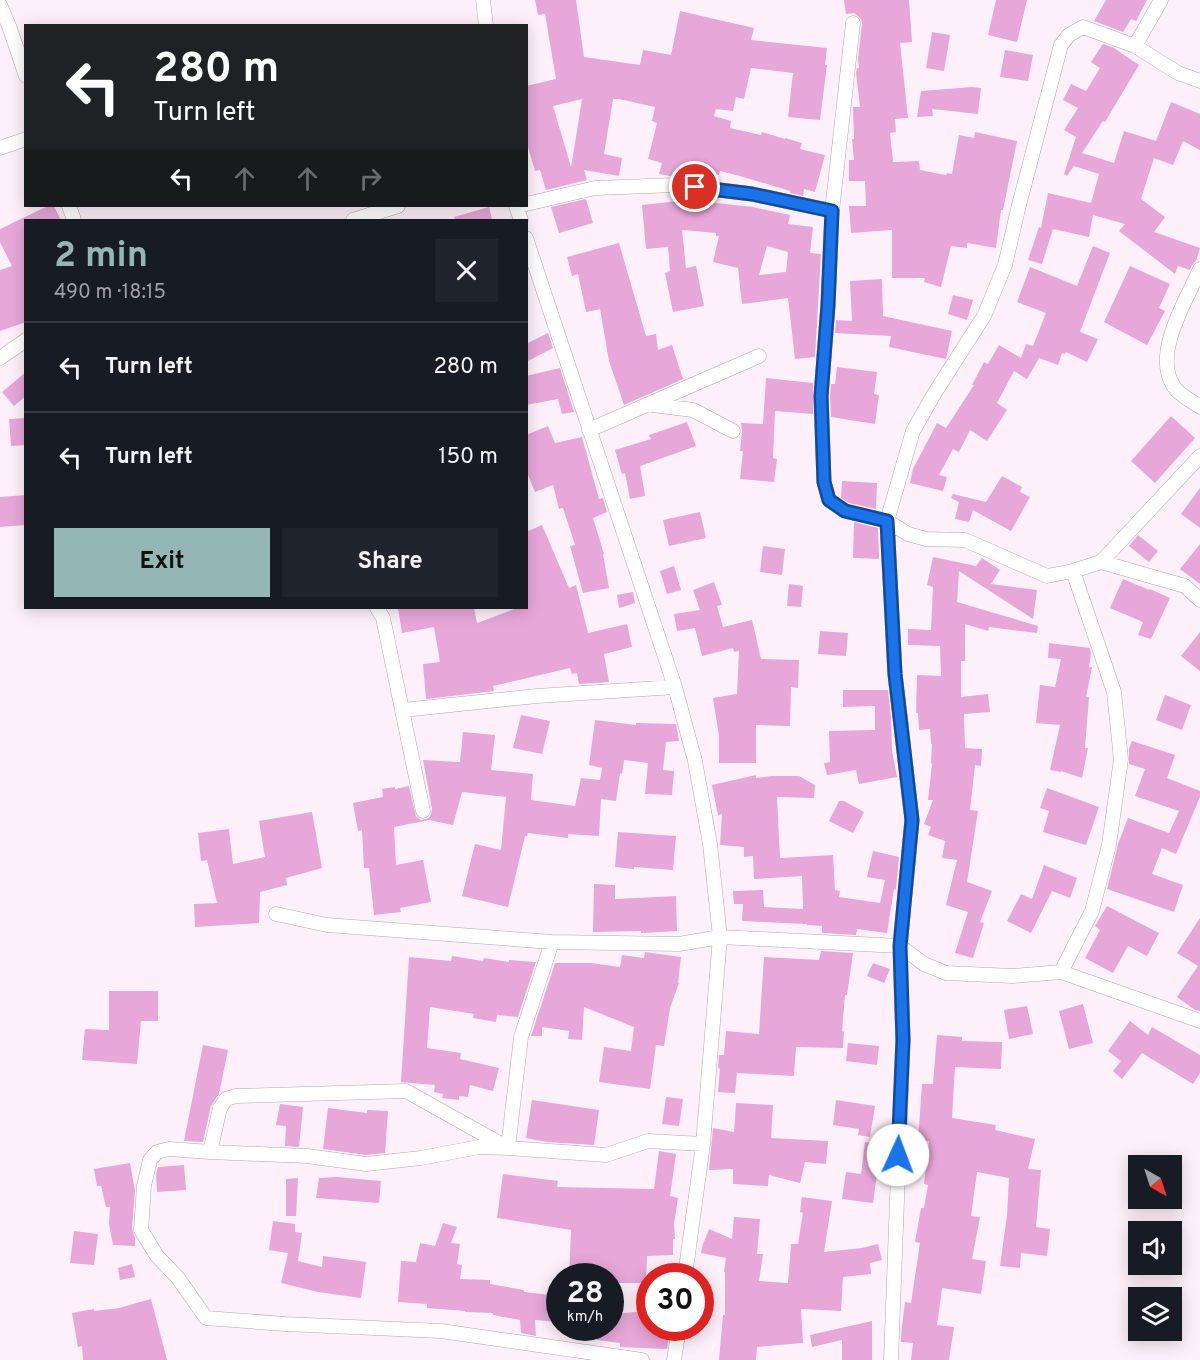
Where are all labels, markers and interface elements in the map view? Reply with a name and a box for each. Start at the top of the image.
text: 280 m [153,44,279,97]
icon: left [54,48,132,126]
text: Turn left [153,96,255,130]
pin [669,161,720,212]
icon: left [165,162,198,195]
icon: ahead [228,162,261,195]
icon: ahead [291,162,324,195]
icon: right [354,162,387,195]
icon: arrive [678,170,711,203]
text: 2 min [54,234,148,280]
button: close [435,239,498,302]
text: 490 m · 18:15 [54,280,166,306]
icon: left [54,351,87,384]
text: Turn left [105,354,193,381]
text: 280 m [433,354,498,381]
icon: left [54,441,87,474]
text: Turn left [105,444,193,471]
text: 150 m [438,444,498,471]
button: Exit [54,528,270,597]
button: Share [282,528,498,597]
position arrow [866,1123,930,1187]
north arrow [1128,1155,1182,1209]
map controls [1128,1155,1182,1341]
button: sound [1128,1221,1182,1275]
speed limit sign: 30 [636,1263,714,1341]
text: 28 [566,1276,604,1313]
button: layers [1128,1287,1182,1341]
text: km/h [567,1308,603,1327]

